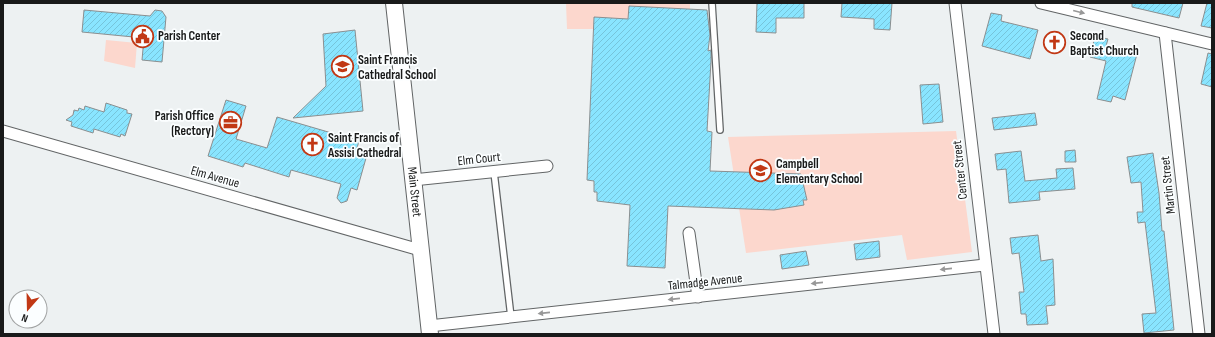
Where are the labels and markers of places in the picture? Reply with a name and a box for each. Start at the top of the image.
public building icon: Parish Center [129,23,155,49]
place label: Parish Center [158,28,220,44]
place label: Second Baptist Church [1070,28,1139,59]
church icon: Second Baptist Church [1042,30,1068,56]
place label: Saint Francis Cathedral School [358,52,436,83]
school or university icon: Saint Francis Cathedral School [329,54,355,80]
place label: Parish Office (Rectory) [155,108,214,139]
office icon: Parish Office (Rectory) [217,110,243,136]
place label: Saint Francis of Assisi Cathedral [327,130,402,161]
church icon: Saint Francis of Assisi Cathedral [300,132,326,158]
place label: Campbell Elementary School [776,156,863,187]
school or university icon: Campbell Elementary School [748,158,774,184]

